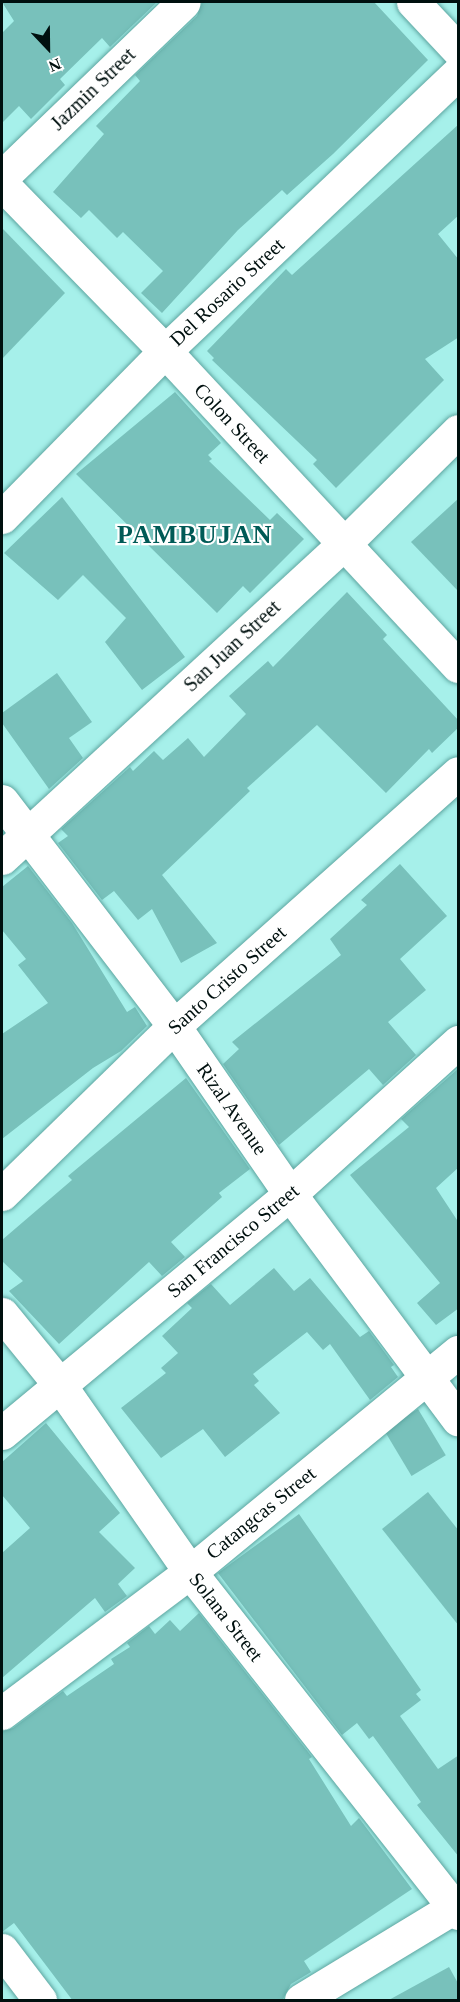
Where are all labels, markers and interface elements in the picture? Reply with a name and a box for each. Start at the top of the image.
north arrow [18,18,78,78]
street label: Jazmin Street [46,43,140,135]
text: N [46,55,63,75]
street label: Del Rosario Street [165,233,289,351]
street label: Colon Street [189,378,275,468]
district label: PAMBUJAN [117,519,273,551]
street label: San Juan Street [179,595,285,697]
street label: Santo Cristo Street [163,921,291,1039]
street label: Rizal Avenue [191,1058,273,1160]
street label: San Francisco Street [162,1179,304,1303]
street label: Catangcas Street [201,1462,321,1564]
street label: Solana Street [184,1568,268,1666]

